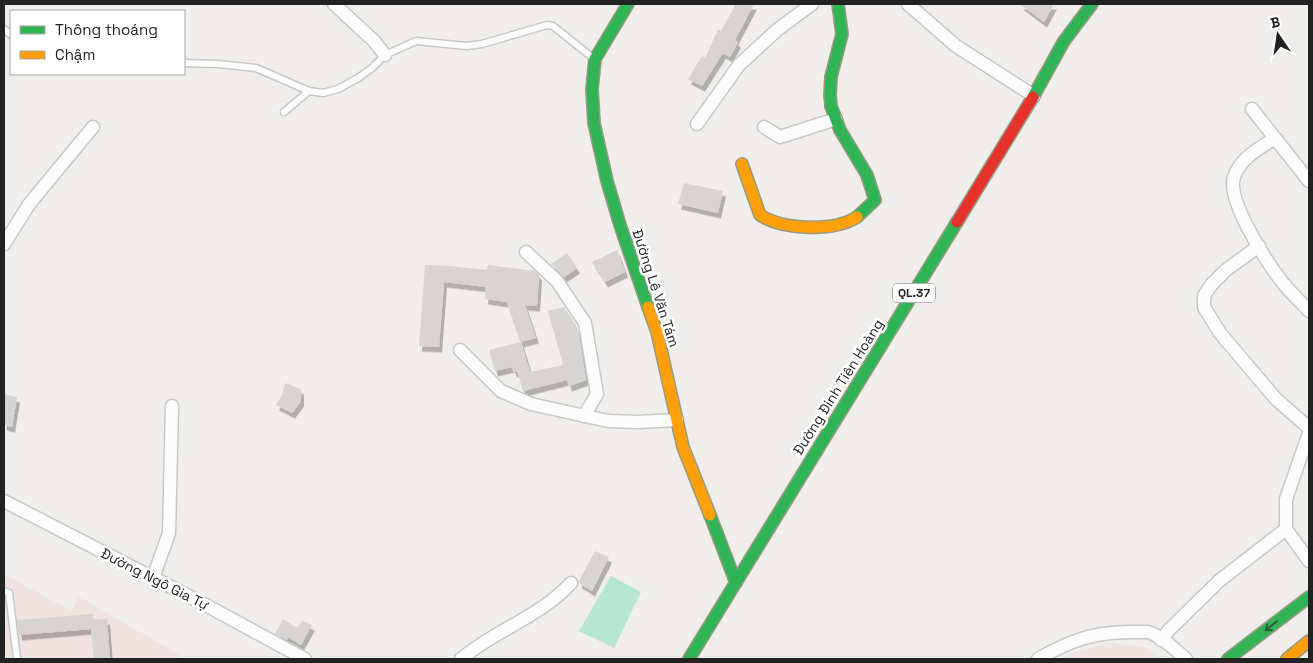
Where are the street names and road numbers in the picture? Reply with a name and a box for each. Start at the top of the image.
street label: Đường Lê Văn Tám [628,227,684,349]
road number: QL.37 [893,284,935,302]
street label: Đường Đinh Tiên Hoàng [789,316,887,458]
street label: Đường Ngô Gia Tự [98,544,213,614]

